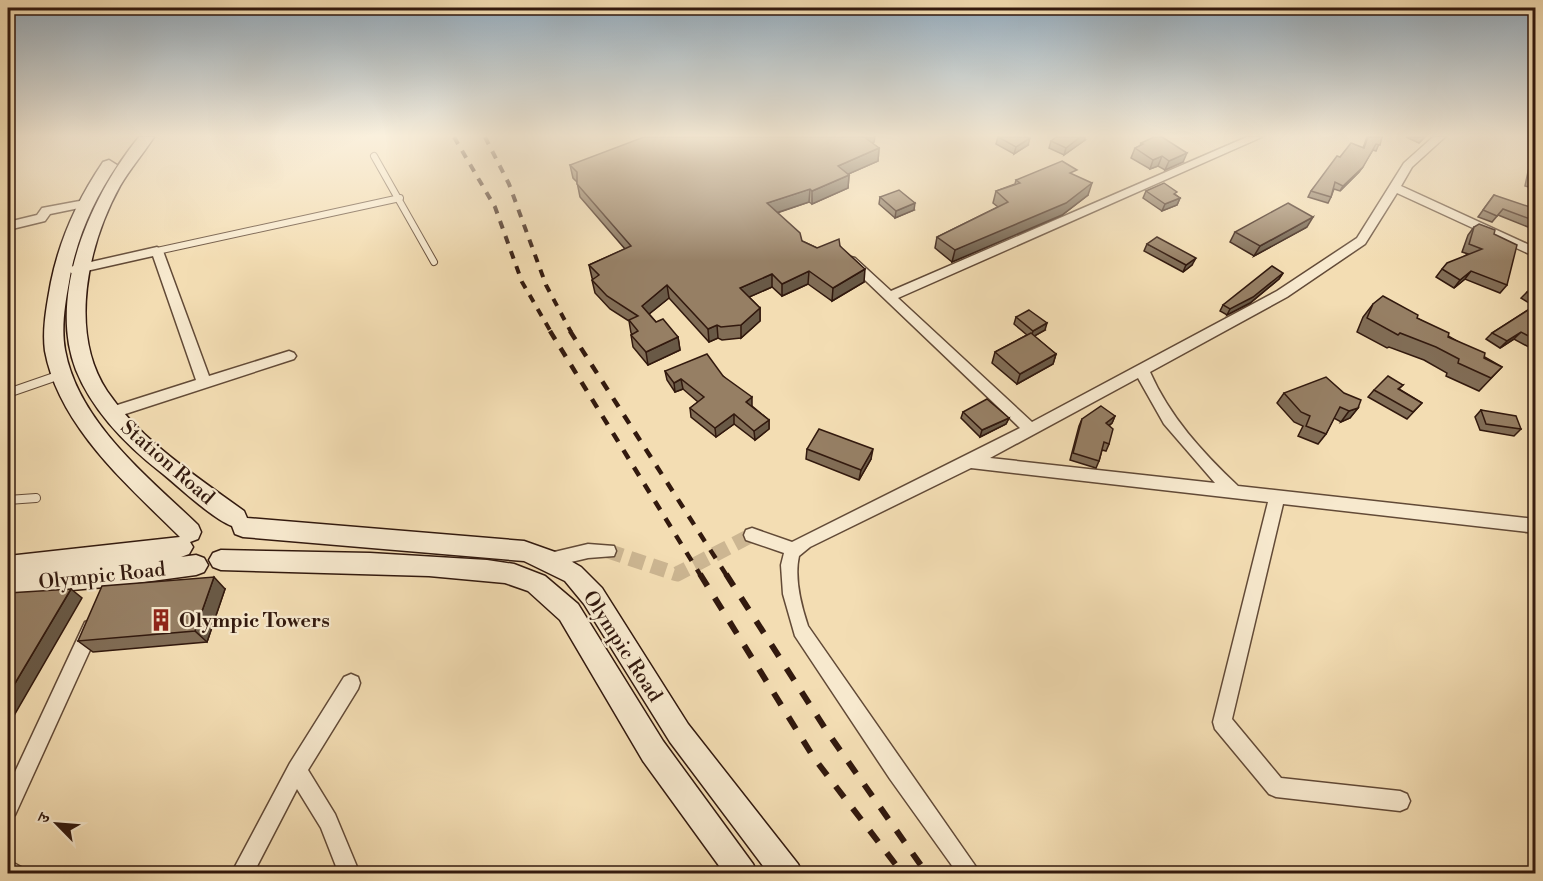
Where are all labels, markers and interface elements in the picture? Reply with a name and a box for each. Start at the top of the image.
street label: Station Road [115,416,220,511]
street label: Olympic Road [37,557,168,596]
street label: Olympic Road [577,587,667,708]
building icon: Olympic Towers [148,607,174,633]
place label: Olympic Towers [179,609,330,634]
north arrow [27,794,87,854]
text: उ [33,808,56,827]

